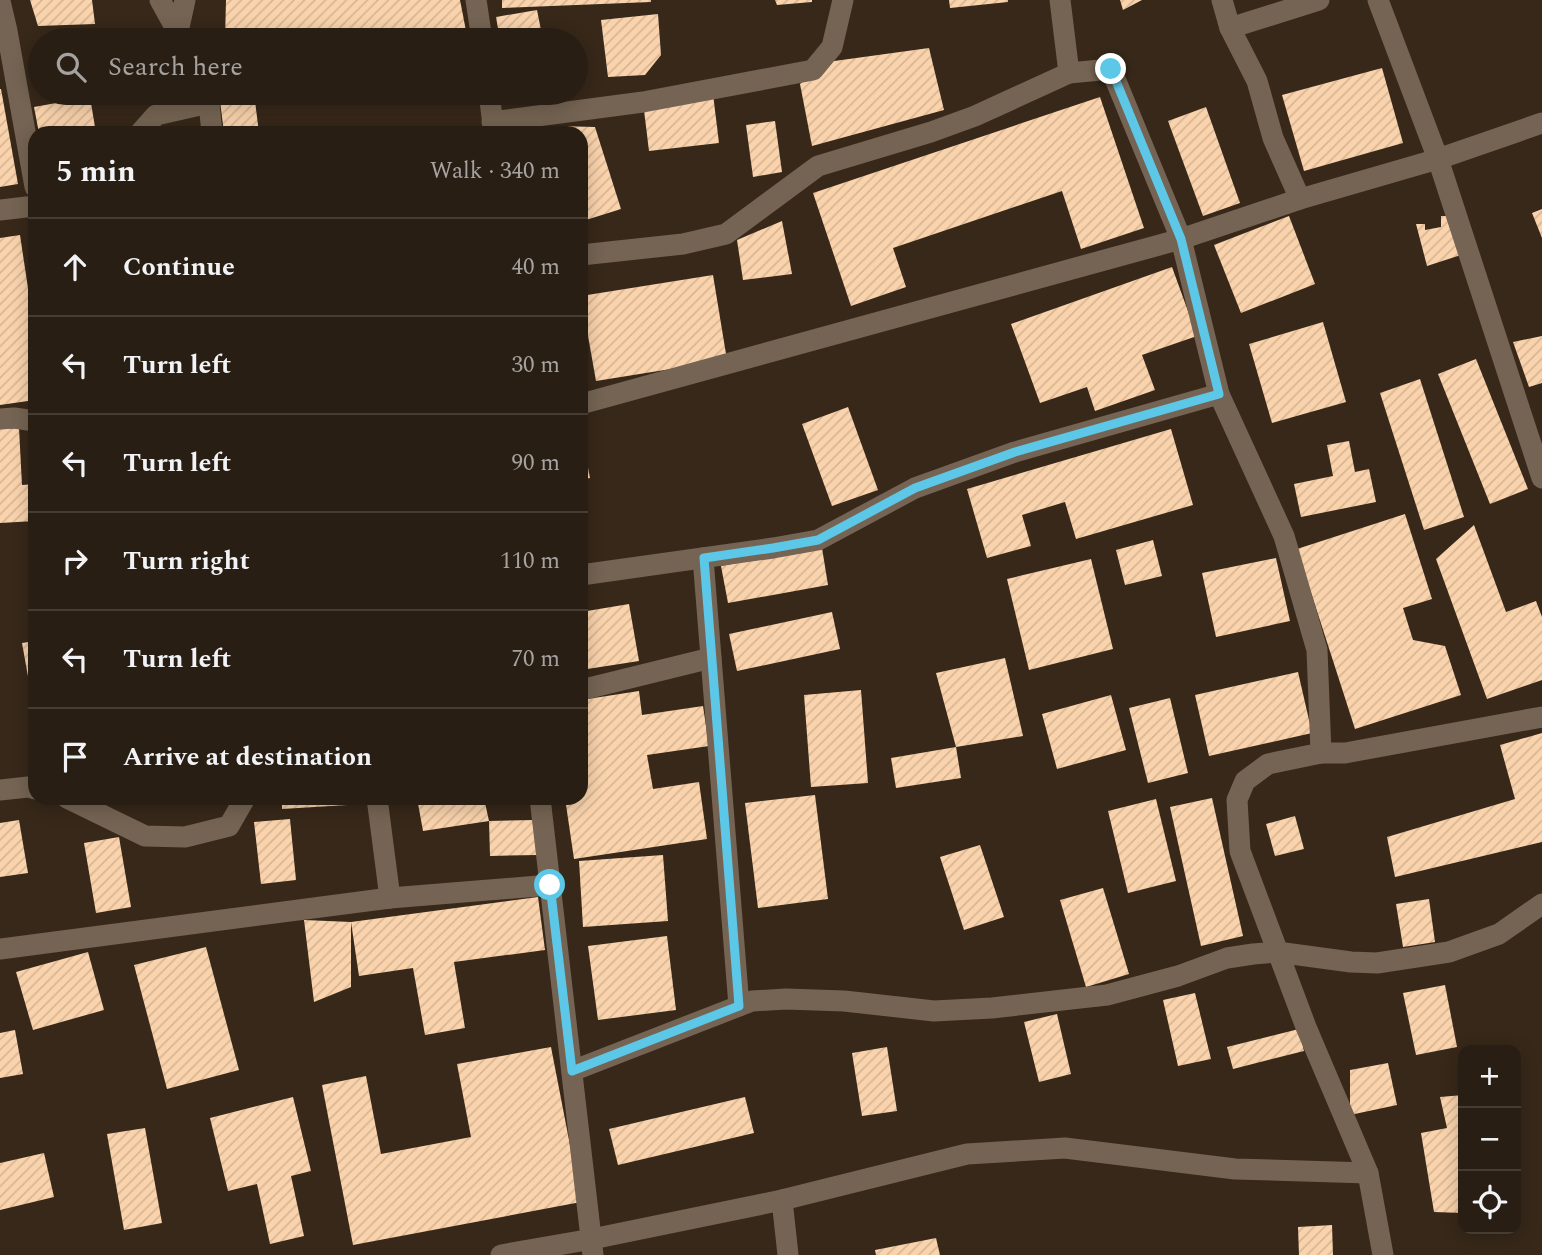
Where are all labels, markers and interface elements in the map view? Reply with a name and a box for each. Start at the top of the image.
search box [28,28,588,105]
text: Search here [108,47,243,87]
icon: search [52,48,90,86]
route end [1095,53,1126,84]
text: 5 min [56,149,136,195]
text: Walk · 340 m [430,154,560,189]
text: Continue [123,247,235,287]
icon: ahead [56,248,94,286]
text: 40 m [511,250,560,285]
text: Turn left [123,345,231,385]
icon: left [56,346,94,384]
text: 30 m [511,348,560,383]
text: Turn left [123,443,231,483]
icon: left [56,444,94,482]
text: 90 m [511,446,560,481]
text: Turn right [123,541,250,581]
icon: right [56,542,94,580]
text: 110 m [500,544,560,579]
text: Turn left [123,639,231,679]
icon: left [56,640,94,678]
text: 70 m [511,642,560,677]
text: Arrive at destination [123,737,372,777]
icon: arrive [56,738,94,776]
route start [534,869,565,900]
map controls [1458,1045,1521,1234]
button: + [1458,1045,1521,1108]
button: − [1458,1108,1521,1171]
button: locate [1458,1171,1521,1234]

